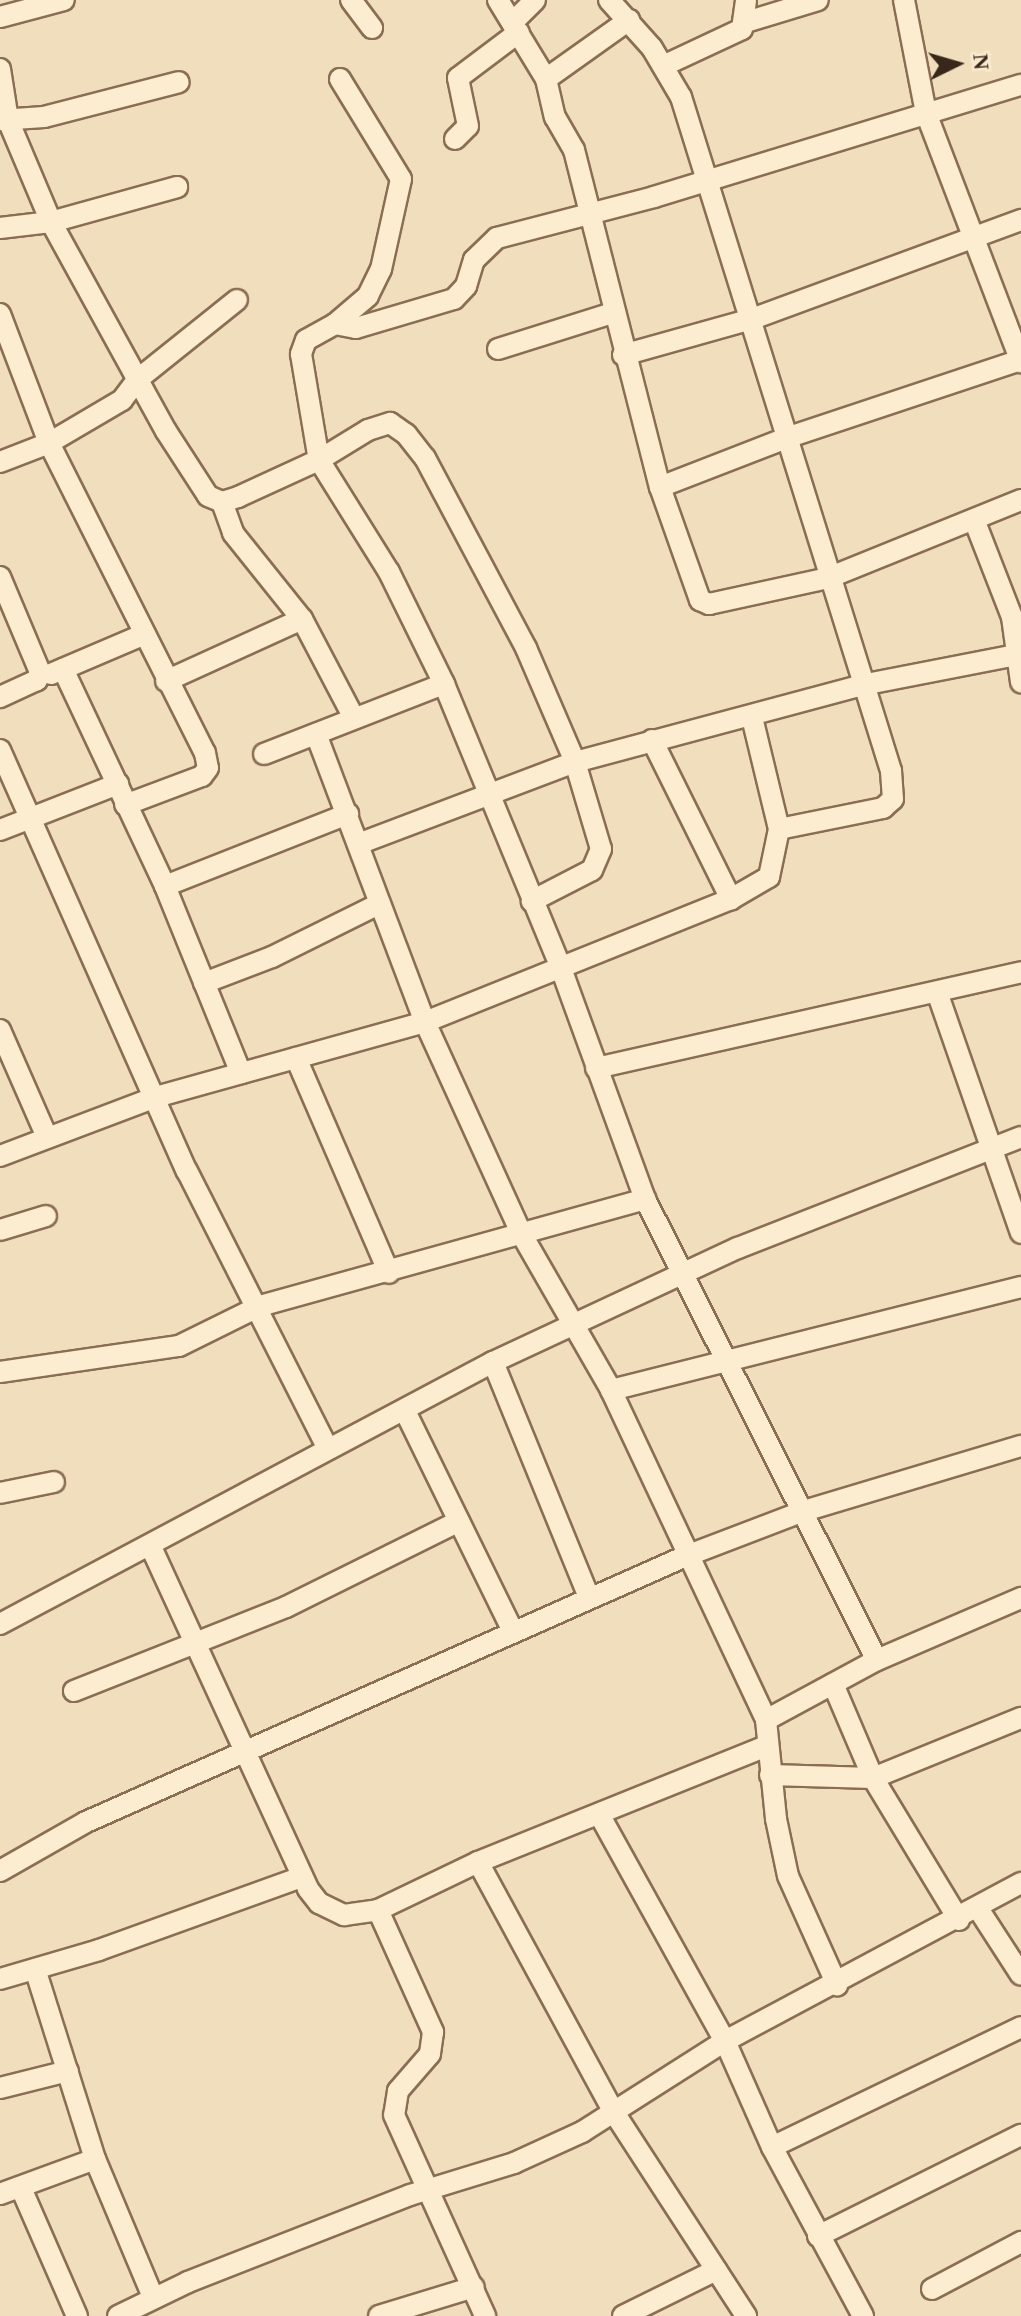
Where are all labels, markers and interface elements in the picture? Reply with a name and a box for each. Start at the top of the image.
north arrow [917,24,997,104]
text: N [968,53,995,71]

